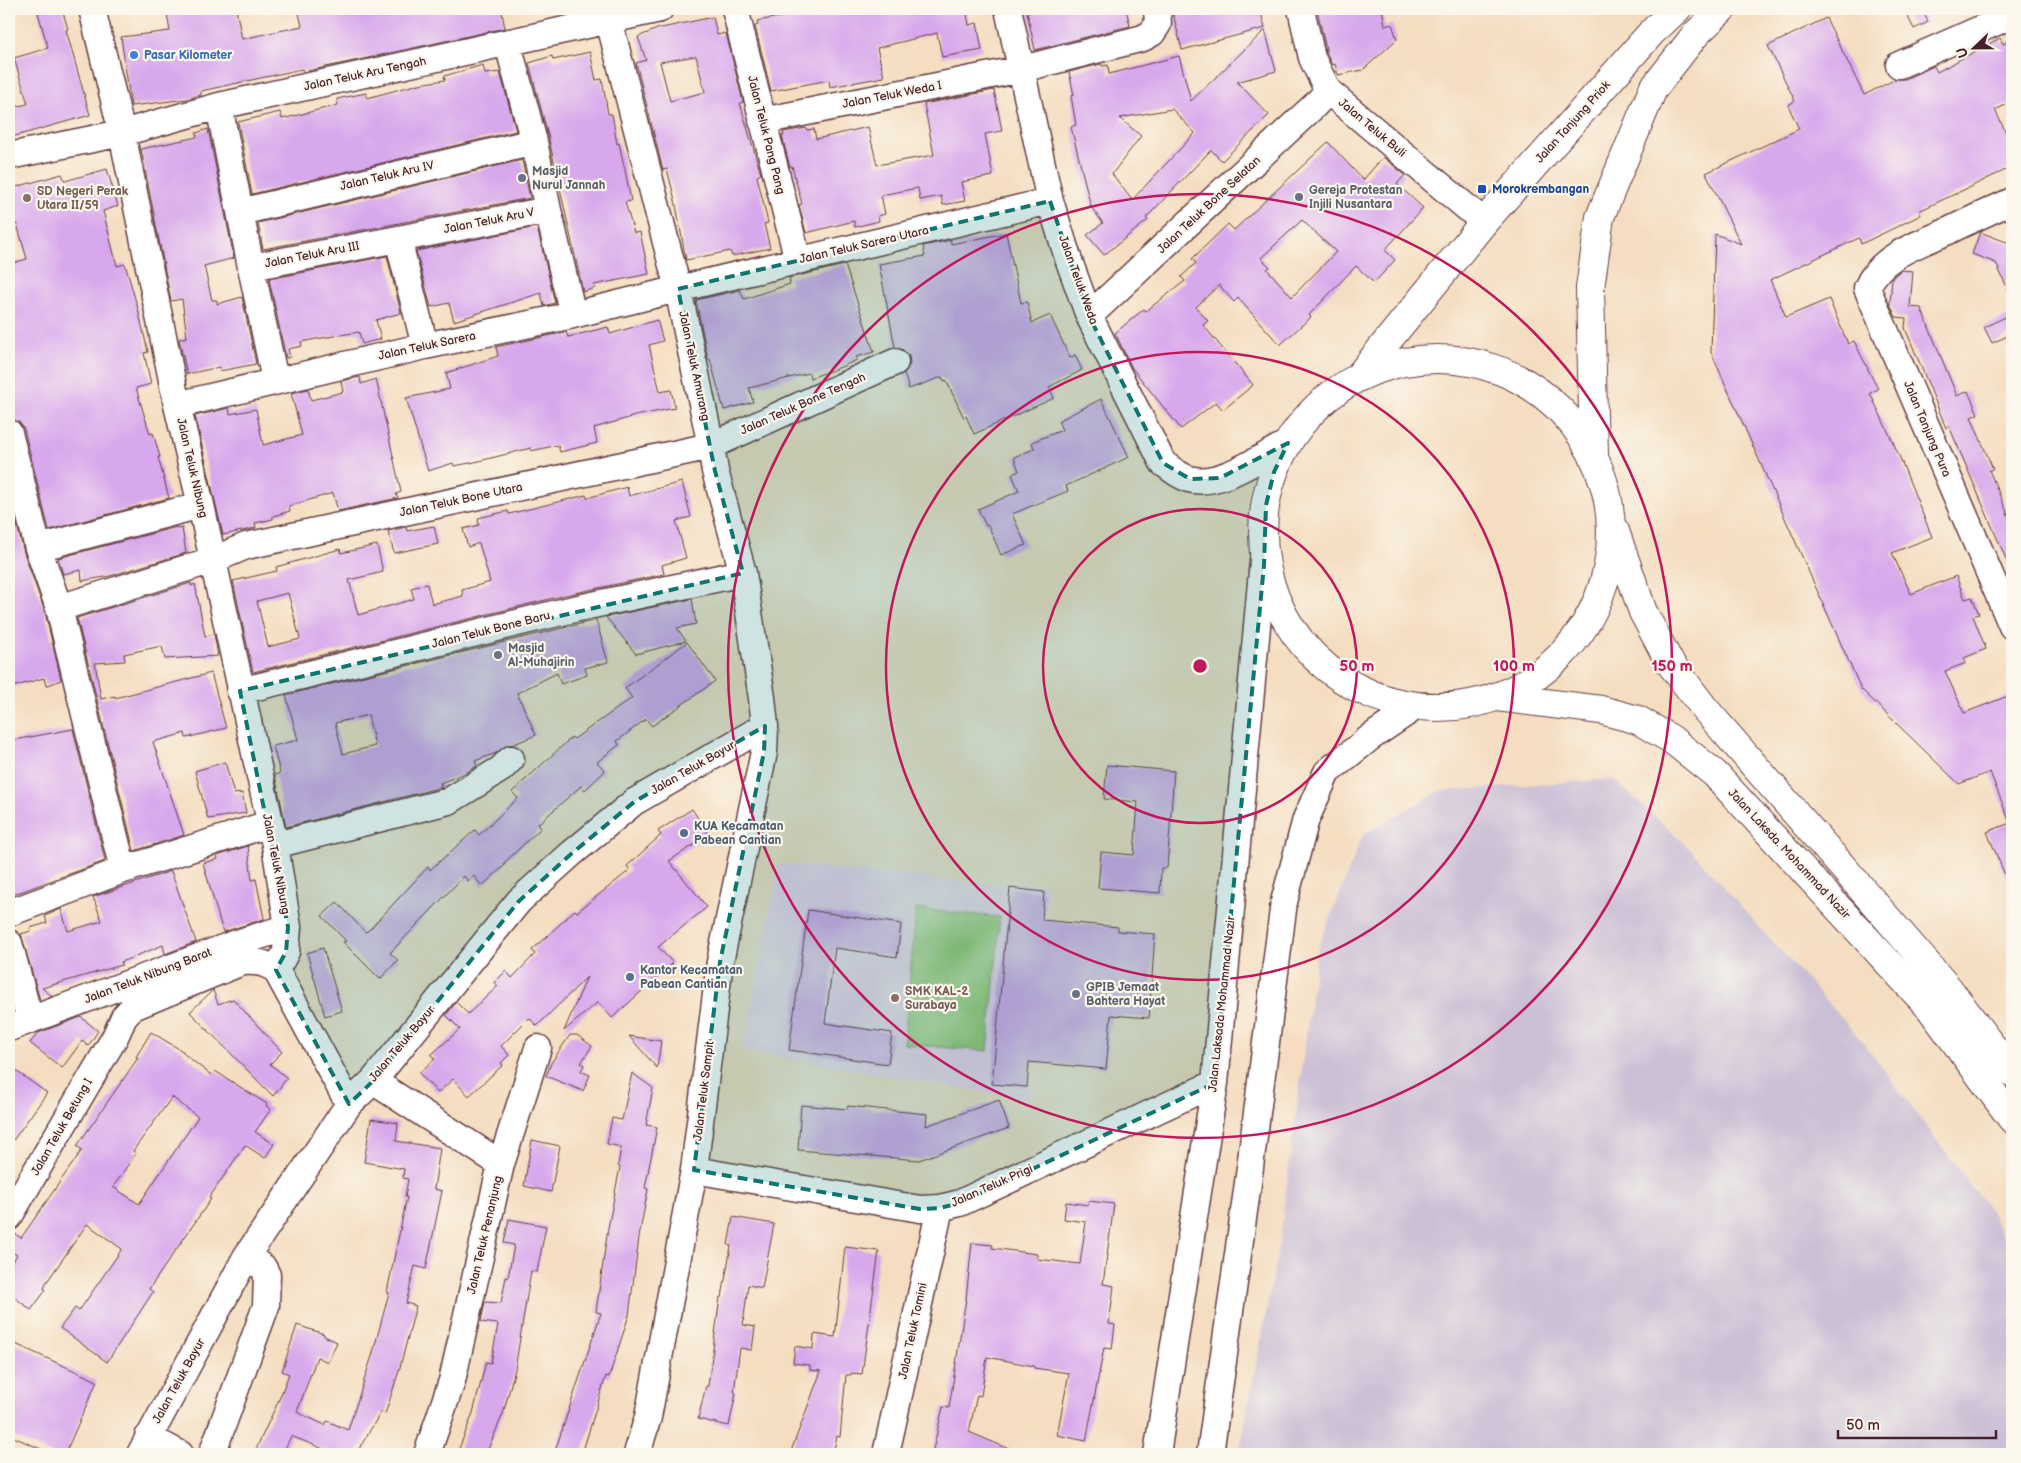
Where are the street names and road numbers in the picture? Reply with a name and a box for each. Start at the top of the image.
street label: Jalan Teluk Aru Tengah [302,54,428,94]
street label: Jalan Teluk Pang Pang [744,74,788,196]
street label: Jalan Teluk Weda I [841,78,943,112]
street label: Jalan Tanjung Priok [1532,78,1614,166]
street label: Jalan Teluk Buli [1335,95,1409,161]
street label: Jalan Teluk Bone Selatan [1154,153,1264,257]
street label: Jalan Teluk Aru IV [338,158,436,194]
street label: Jalan Teluk Aru V [442,205,536,237]
street label: Jalan Teluk Sarera Utara [798,223,930,267]
street label: Jalan Teluk Weda [1055,233,1101,327]
street label: Jalan Teluk Aru III [263,238,361,272]
street label: Jalan Teluk Amurang [675,310,713,422]
street label: Jalan Teluk Sarera [377,328,477,364]
street label: Jalan Teluk Bone Tengah [738,369,868,438]
street label: Jalan Tanjung Pura [1900,379,1954,480]
street label: Jalan Teluk Nibung [173,416,211,520]
street label: Jalan Teluk Bone Utara [398,480,524,520]
street label: Jalan Teluk Bone Baru [430,608,552,652]
street label: Jalan Teluk Bayur [648,737,738,798]
street label: Jalan Laksda. Mohammad Nazir [1725,786,1854,923]
street label: Jalan Teluk Nibung [259,812,293,916]
street label: Jalan Laksada Mohammad Nazir [1205,914,1239,1093]
street label: Jalan Teluk Nibung Barat [82,945,214,1007]
street label: Jalan Teluk Bayur [366,1002,439,1085]
street label: Jalan Teluk Sampit [690,1040,718,1142]
street label: Jalan Teluk Betung I [28,1076,96,1178]
street label: Jalan Teluk Prigi [949,1161,1035,1211]
street label: Jalan Teluk Penanjung [464,1174,506,1296]
street label: Jalan Teluk Tomini [895,1281,931,1381]
street label: Jalan Teluk Bayur [149,1335,209,1426]

